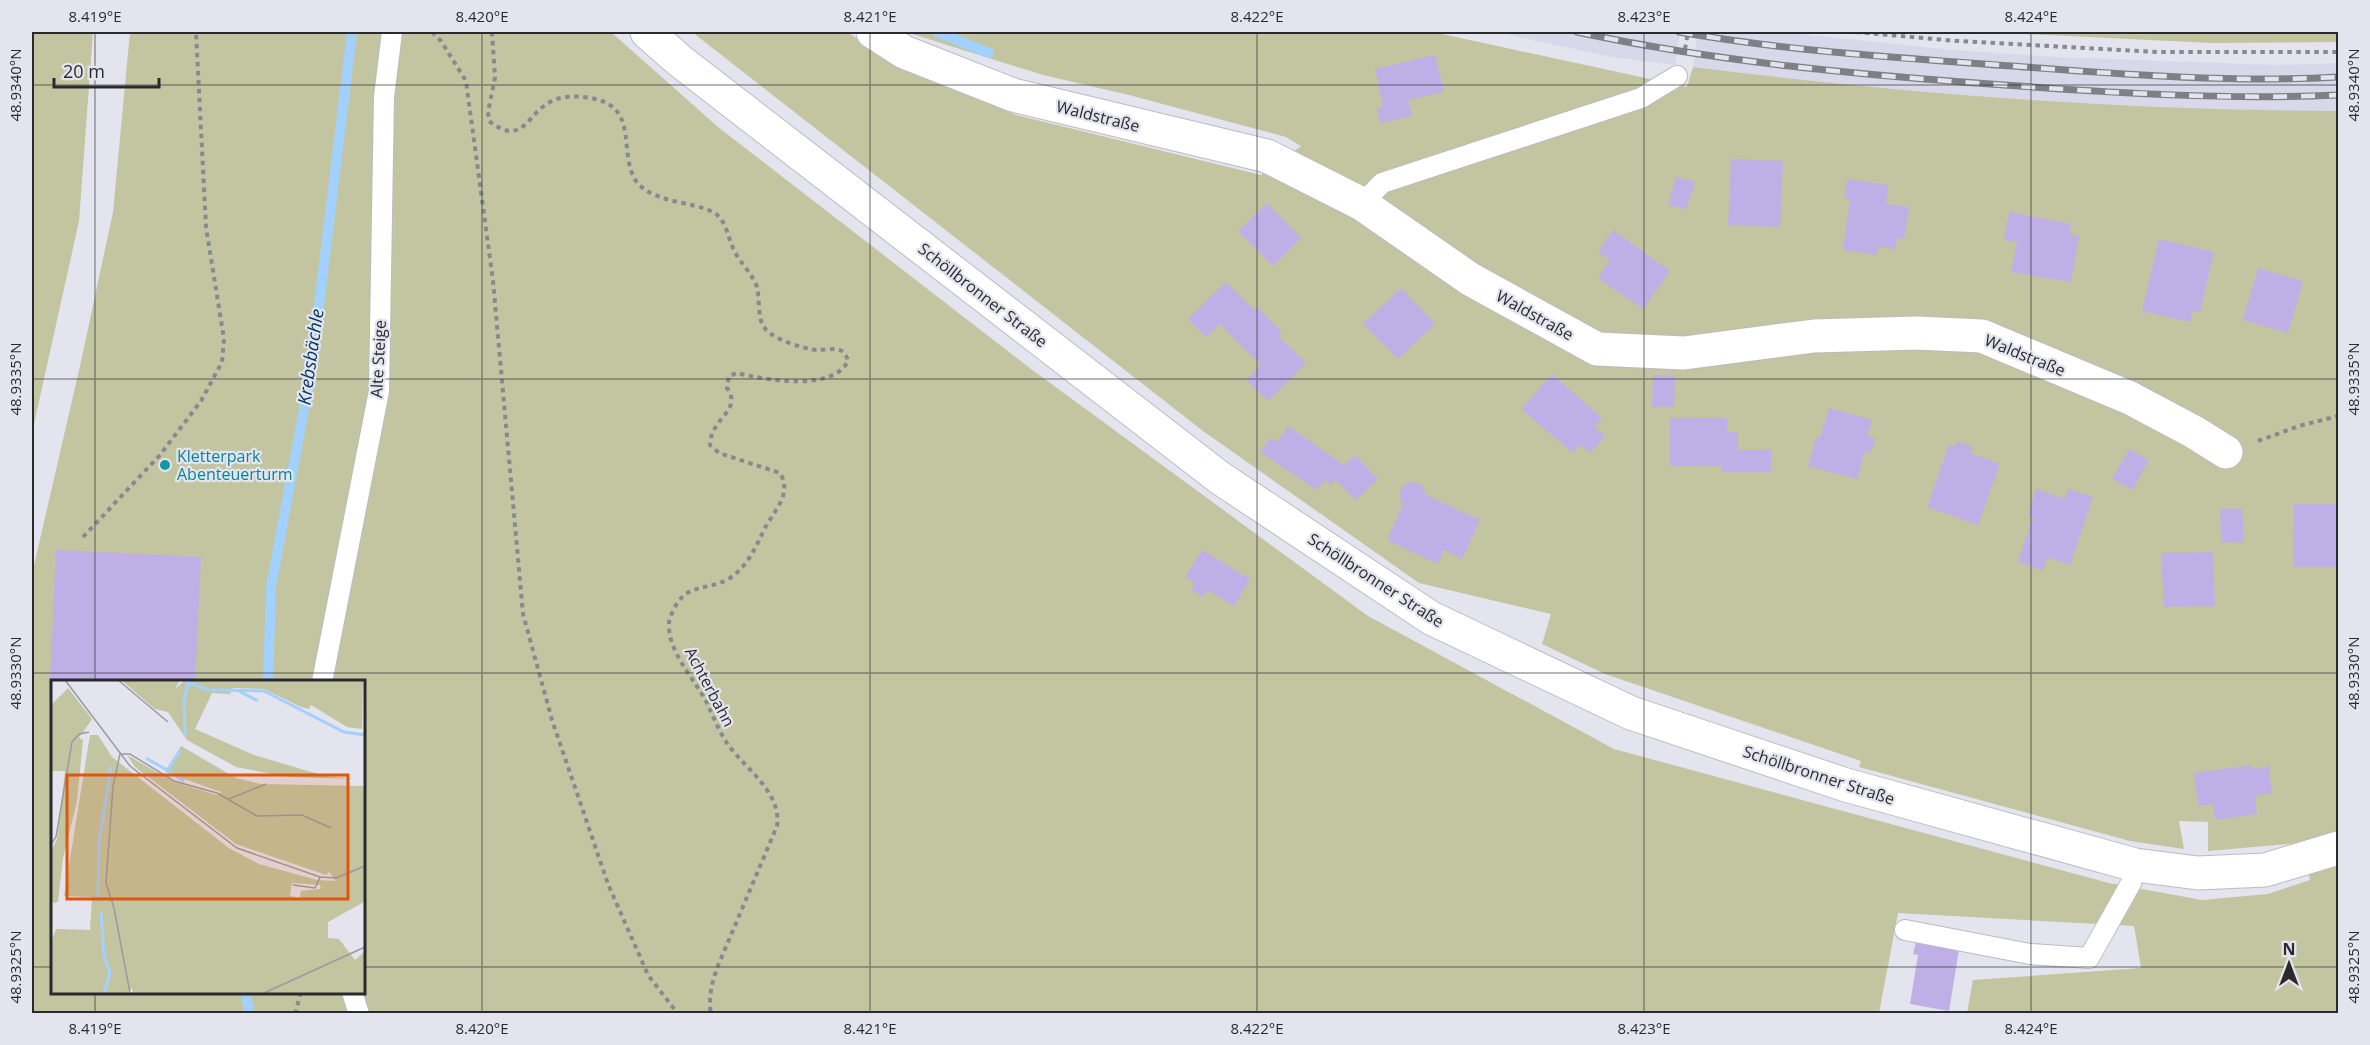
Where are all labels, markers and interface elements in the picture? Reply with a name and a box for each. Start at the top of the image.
text: 8.419°E [68,6,122,26]
text: 8.420°E [455,6,509,26]
text: 8.421°E [843,6,897,26]
text: 8.422°E [1230,6,1284,26]
text: 8.423°E [1617,6,1671,26]
text: 8.424°E [2004,6,2058,26]
text: 48.9340°N [5,48,25,122]
text: 48.9340°N [2343,48,2363,122]
scale bar [54,51,159,89]
text: 20 m [63,59,105,83]
street label: Waldstraße [1054,95,1142,137]
street label: Schöllbronner Straße [914,238,1052,352]
street label: Waldstraße [1492,285,1578,345]
water label: Krebsbächle [291,307,329,407]
street label: Alte Steige [365,319,391,399]
street label: Waldstraße [1981,329,2069,381]
text: 48.9335°N [5,342,25,416]
text: 48.9335°N [2343,342,2363,416]
place label: Kletterpark Abenteuerturm [177,445,293,485]
marker: Kletterpark Abenteuerturm [158,458,172,472]
street label: Schöllbronner Straße [1304,528,1448,632]
text: 48.9330°N [5,636,25,710]
text: 48.9330°N [2343,636,2363,710]
street label: Achterbahn [680,643,740,731]
inset map [51,680,364,994]
street label: Schöllbronner Straße [1740,740,1898,810]
text: 48.9325°N [5,930,25,1004]
text: 48.9325°N [2343,930,2363,1004]
north arrow [2259,934,2319,994]
text: N [2282,938,2296,960]
text: 8.419°E [68,1018,122,1038]
text: 8.420°E [455,1018,509,1038]
text: 8.421°E [843,1018,897,1038]
text: 8.422°E [1230,1018,1284,1038]
text: 8.423°E [1617,1018,1671,1038]
text: 8.424°E [2004,1018,2058,1038]

